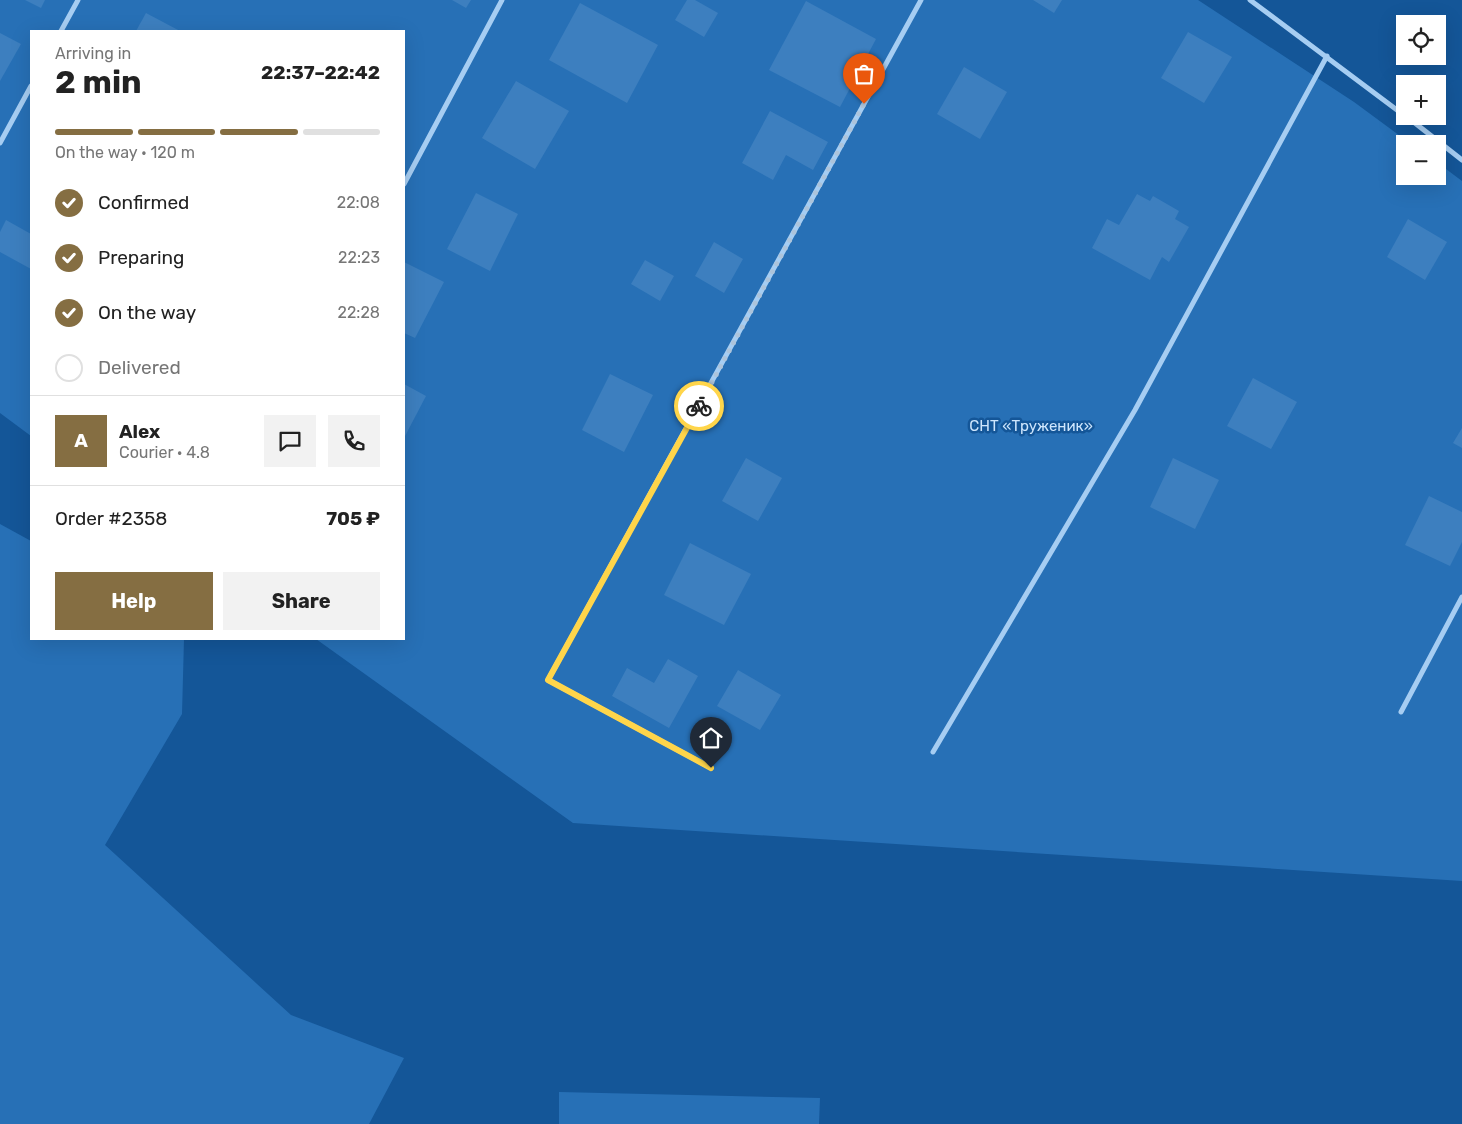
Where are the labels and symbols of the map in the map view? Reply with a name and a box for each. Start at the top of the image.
pin [843,53,885,104]
courier [674,381,724,431]
park label: СНТ «Труженик» [969,417,1093,435]
pin [690,717,732,768]

